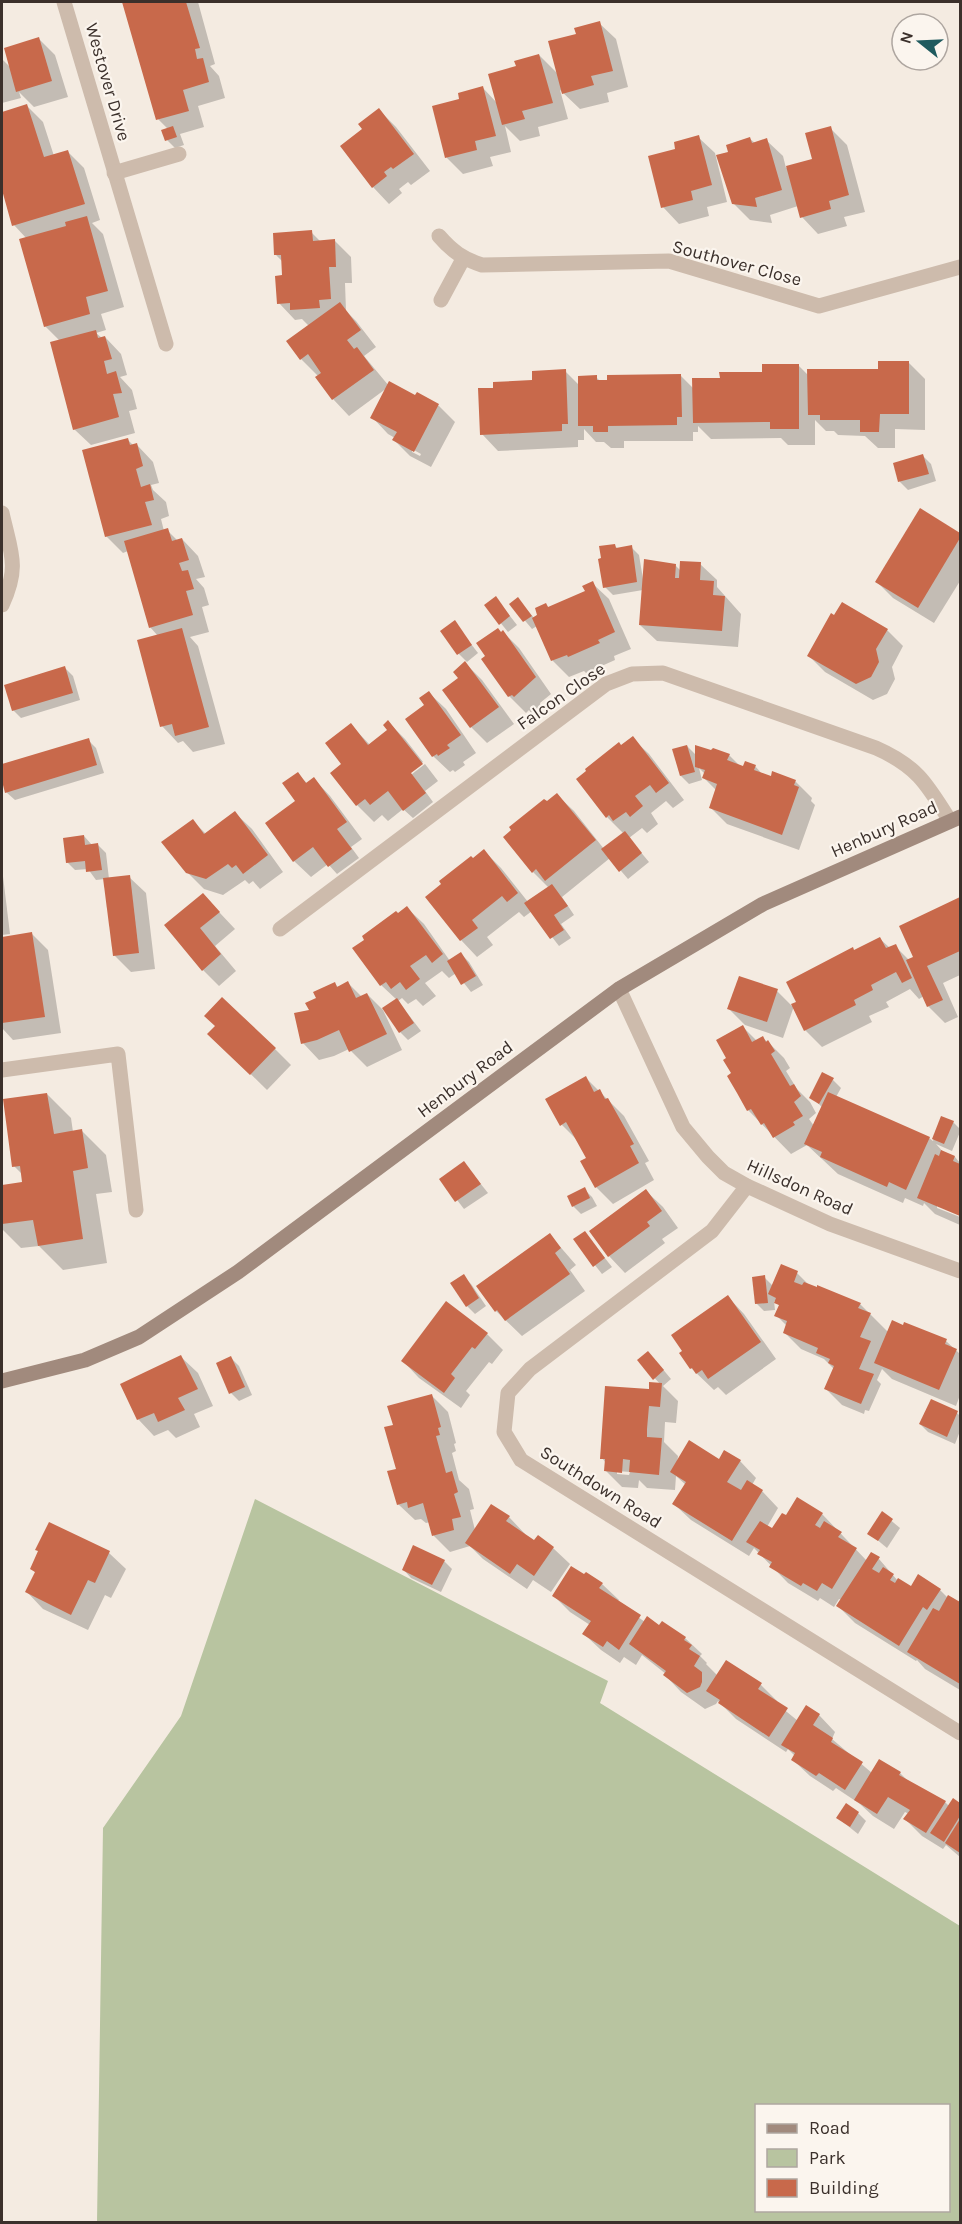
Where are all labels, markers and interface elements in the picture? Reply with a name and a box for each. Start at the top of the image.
north arrow [890,12,950,72]
street label: Westover Drive [81,20,135,144]
text: N [895,29,917,46]
street label: Southover Close [670,235,804,291]
street label: Falcon Close [513,657,609,735]
street label: Henbury Road [827,796,941,862]
street label: Henbury Road [413,1036,517,1122]
street label: Hillsdon Road [743,1154,857,1220]
street label: Southdown Road [536,1441,666,1533]
legend [755,2104,950,2212]
text: Road [809,2117,850,2139]
text: Park [809,2147,846,2169]
text: Building [809,2177,879,2199]

